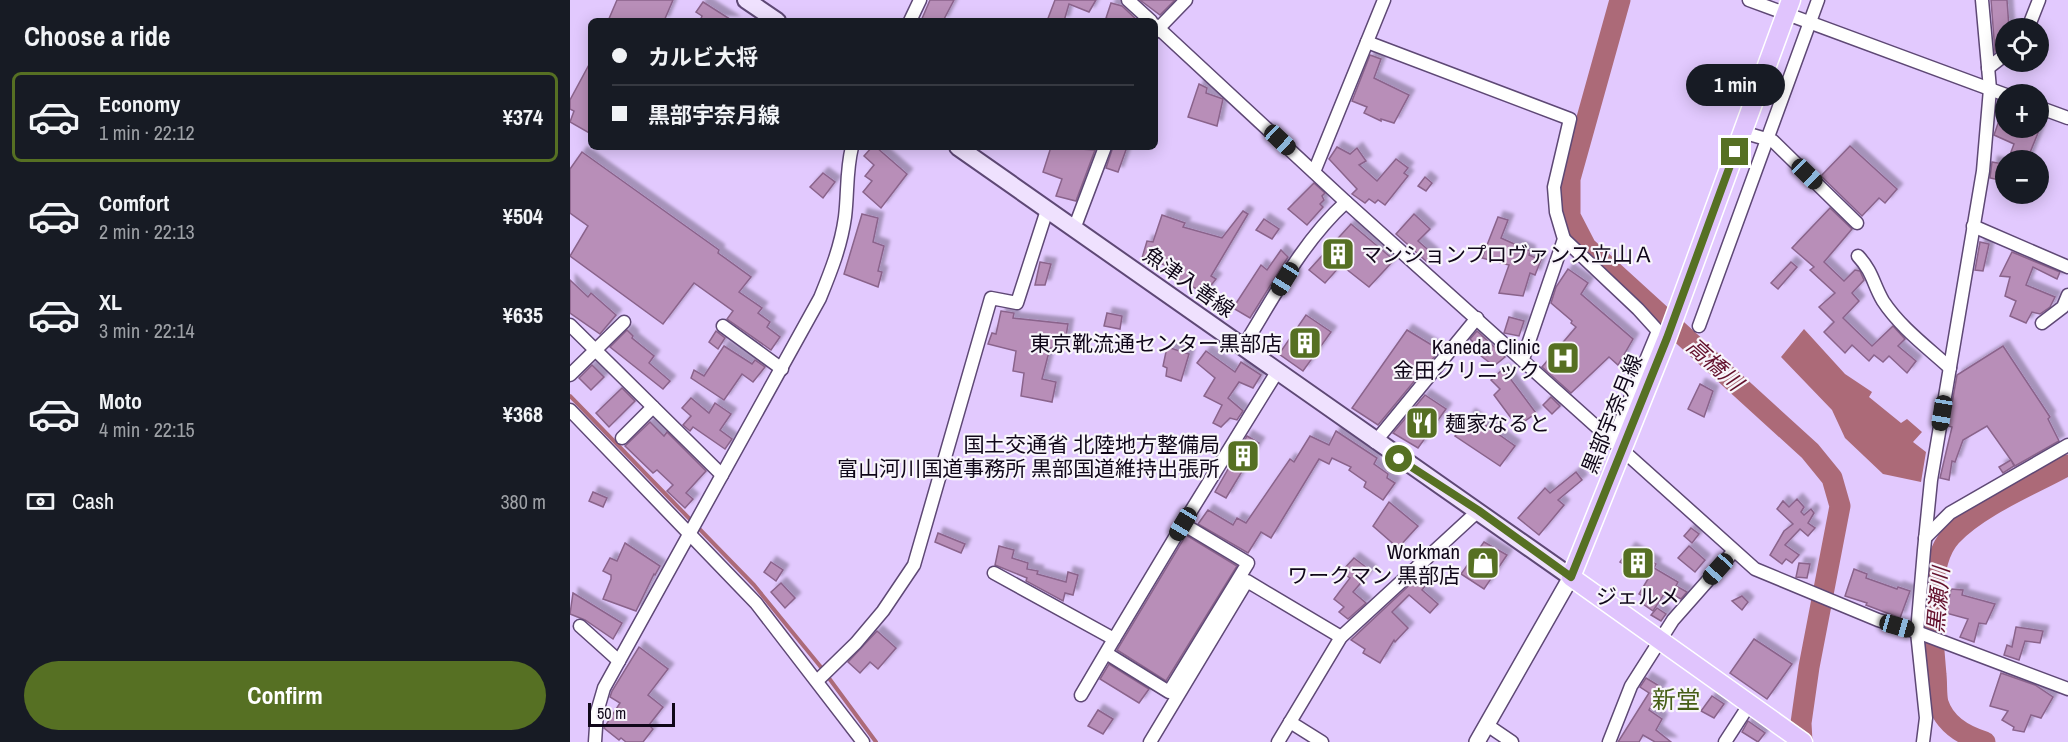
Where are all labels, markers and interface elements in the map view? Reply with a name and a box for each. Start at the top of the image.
text: Choose a ride [24,18,170,54]
map controls [1995,18,2049,204]
button: locate [1995,18,2049,72]
text: カルビ大将 [648,42,758,72]
callout: 1 min [1686,65,1784,107]
text: 1 min [1714,71,1757,98]
button: + [1995,84,2049,138]
text: Economy [99,89,180,119]
icon: car [27,90,81,144]
text: 黒部宇奈月線 [648,100,780,130]
text: ¥374 [503,102,543,132]
text: 1 min · 22:12 [99,119,195,146]
car [1261,121,1299,159]
route end [1721,138,1748,165]
button: − [1995,150,2049,204]
car [1788,155,1826,193]
text: Comfort [99,188,169,218]
icon: car [27,189,81,243]
text: ¥504 [503,201,543,231]
text: 2 min · 22:13 [99,218,195,245]
building icon: マンションプロヴァンス立山Ａ [1320,236,1356,272]
street label: 魚津入善線 [1138,240,1240,324]
place label: マンションプロヴァンス立山Ａ [1361,240,1654,269]
car [1268,259,1302,299]
text: XL [99,287,122,317]
icon: car [27,288,81,342]
text: ¥635 [503,300,543,330]
text: 3 min · 22:14 [99,317,195,344]
building icon: 東京靴流通センター黒部店 [1287,325,1323,361]
place label: 東京靴流通センター黒部店 [1030,329,1282,358]
water label: 高橋川 [1680,331,1751,399]
place label: Kaneda Clinic 金田クリニック [1393,332,1540,385]
hospital icon: Kaneda Clinic 金田クリニック [1545,340,1581,376]
street label: 黒部宇奈月線 [1575,350,1649,478]
text: Moto [99,386,142,416]
icon: car [27,387,81,441]
car [1930,394,1954,432]
text: ¥368 [503,399,543,429]
restaurant icon: 麺家なると [1404,405,1440,441]
place label: 麺家なると [1445,409,1550,438]
text: 4 min · 22:15 [99,416,195,443]
place label: 国土交通省 北陸地方整備局 富山河川国道事務所 黒部国道維持出張所 [837,430,1220,483]
building icon: 国土交通省 北陸地方整備局 富山河川国道事務所 黒部国道維持出張所 [1225,438,1261,474]
route start [1385,445,1412,472]
icon: cash [24,485,57,518]
text: Cash [72,486,114,516]
text: 380 m [500,488,546,515]
car [1166,504,1200,544]
place label: Workman ワークマン 黒部店 [1287,537,1460,590]
shop icon: Workman ワークマン 黒部店 [1465,545,1501,581]
building icon: ジェルメ [1620,545,1656,581]
car [1699,550,1737,588]
water label: 黒瀬川 [1920,564,1956,634]
place label: ジェルメ [1596,582,1680,611]
car [1877,612,1917,640]
button: Confirm [24,661,546,730]
district label: 新堂 [1652,683,1700,715]
scale bar [588,700,675,728]
text: 50 m [597,702,626,724]

